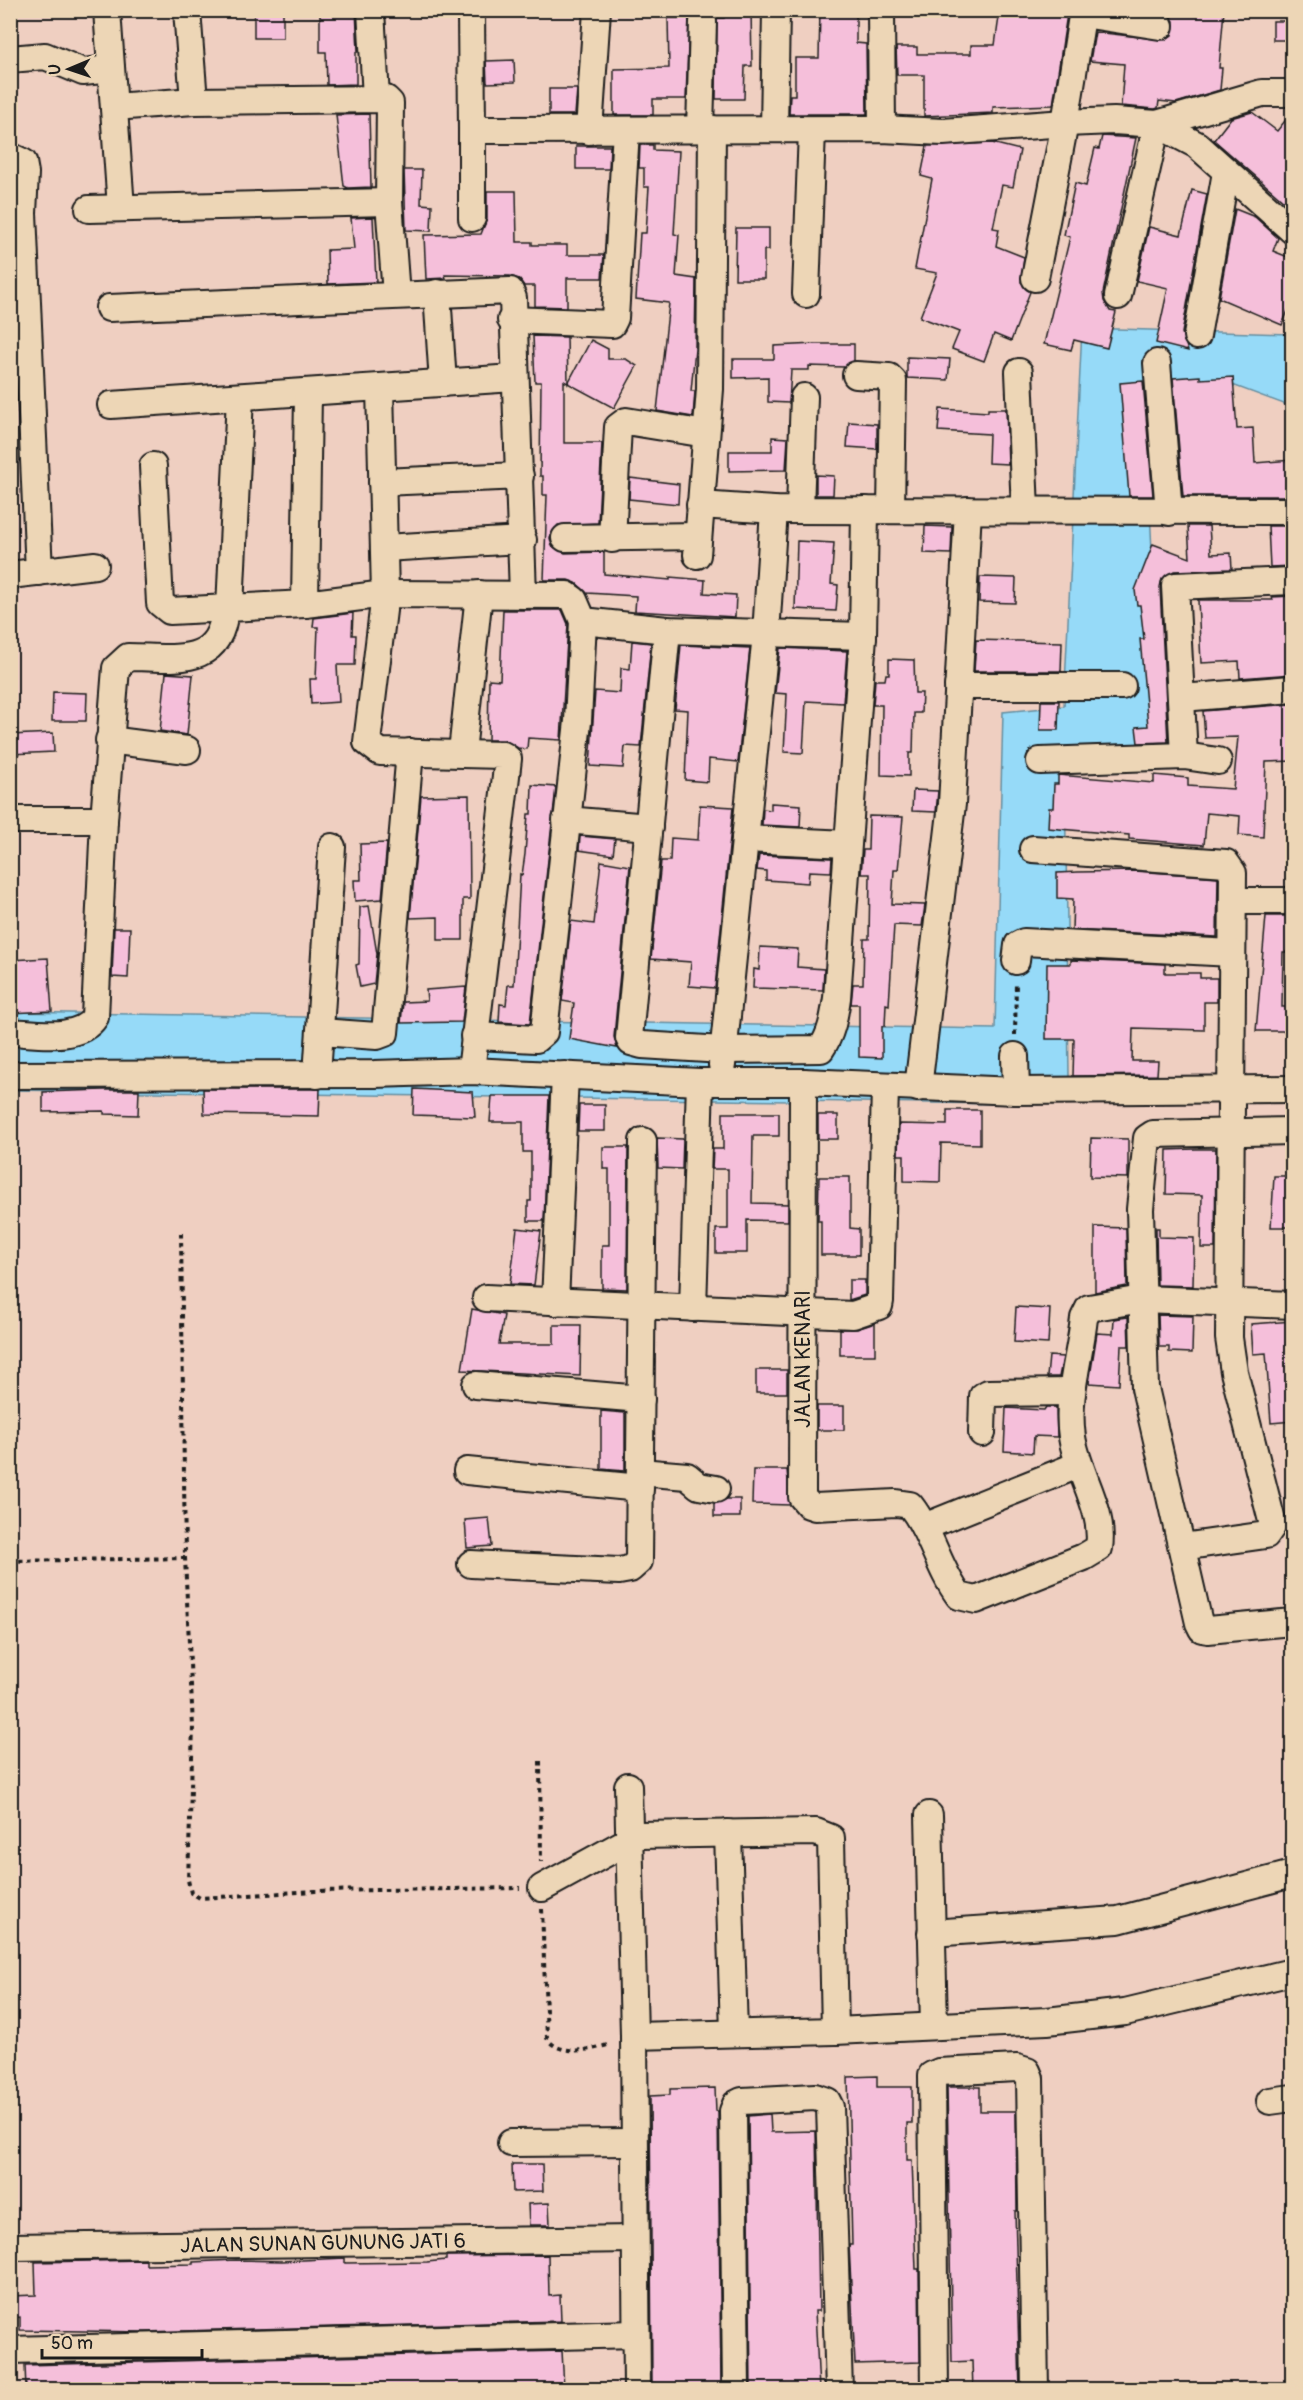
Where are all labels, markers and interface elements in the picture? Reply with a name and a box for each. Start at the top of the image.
north arrow [39,39,99,99]
text: U [45,63,65,75]
street label: JALAN KENARI [790,1290,817,1428]
street label: JALAN SUNAN GUNUNG JATI 6 [180,2228,466,2259]
scale bar [42,2322,202,2360]
text: 50 m [51,2332,93,2355]

